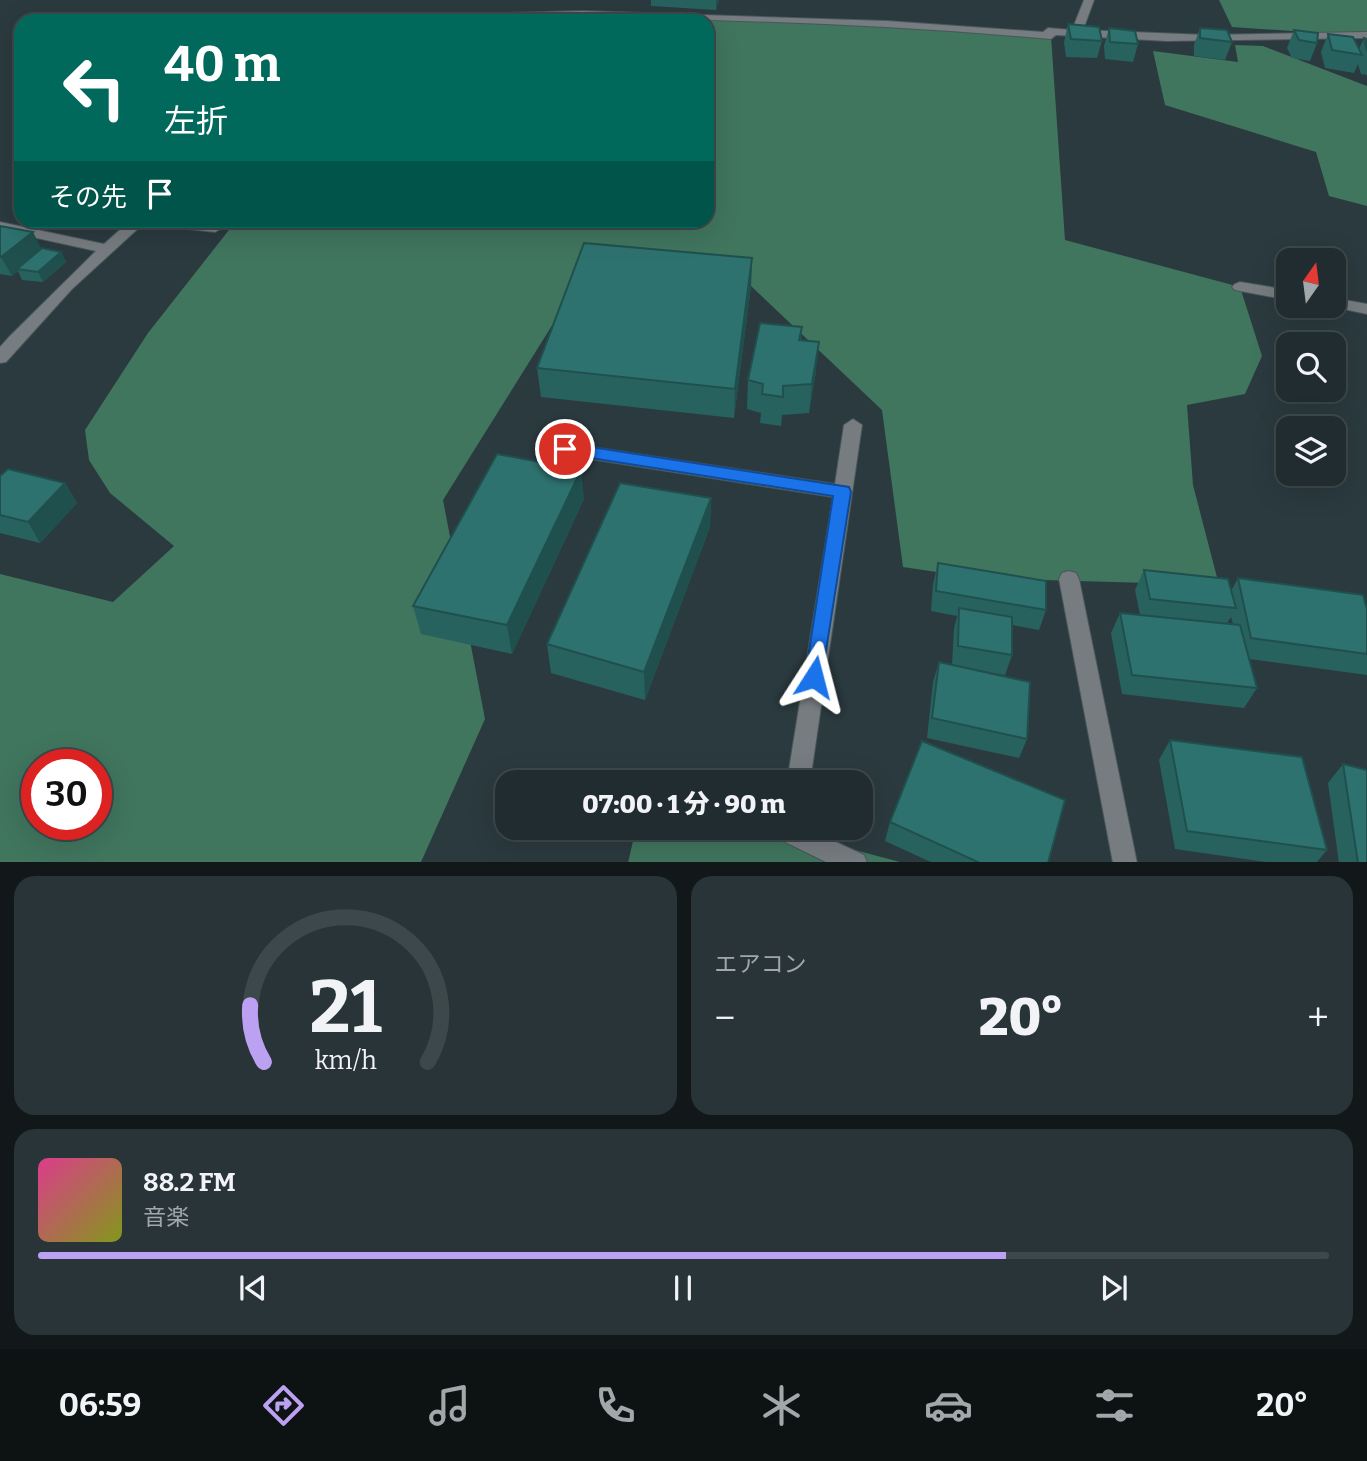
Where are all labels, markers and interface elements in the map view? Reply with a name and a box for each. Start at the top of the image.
text: 40 m [164,35,281,94]
icon: left [49,42,140,133]
text: 左折 [164,102,228,140]
icon: arrive [141,175,179,213]
text: その先 [49,182,127,213]
north arrow [1276,248,1346,318]
map controls [1276,248,1346,486]
button: search [1276,332,1346,402]
button: layers [1276,416,1346,486]
pin [535,419,595,479]
icon: arrive [546,430,584,468]
position arrow [777,640,851,714]
speed limit sign: 30 [21,749,112,840]
text: 07:00 · 1 分 · 90 m [582,789,786,820]
text: エアコン [715,950,807,978]
text: 21 [309,964,382,1051]
text: 20° [979,986,1064,1049]
text: − [715,995,735,1041]
text: + [1307,995,1329,1041]
text: km/h [314,1045,377,1075]
text: 88.2 FM [143,1167,236,1198]
text: 音楽 [143,1203,189,1231]
icon: previous [234,1269,272,1307]
icon: pause [664,1269,702,1307]
icon: next [1095,1269,1133,1307]
icon: directions [259,1381,308,1430]
icon: music [425,1381,474,1430]
icon: phone [591,1381,640,1430]
icon: climate [757,1381,806,1430]
icon: car [924,1381,973,1430]
icon: filters [1090,1381,1139,1430]
text: 06:59 [59,1386,141,1424]
text: 20° [1256,1386,1308,1424]

